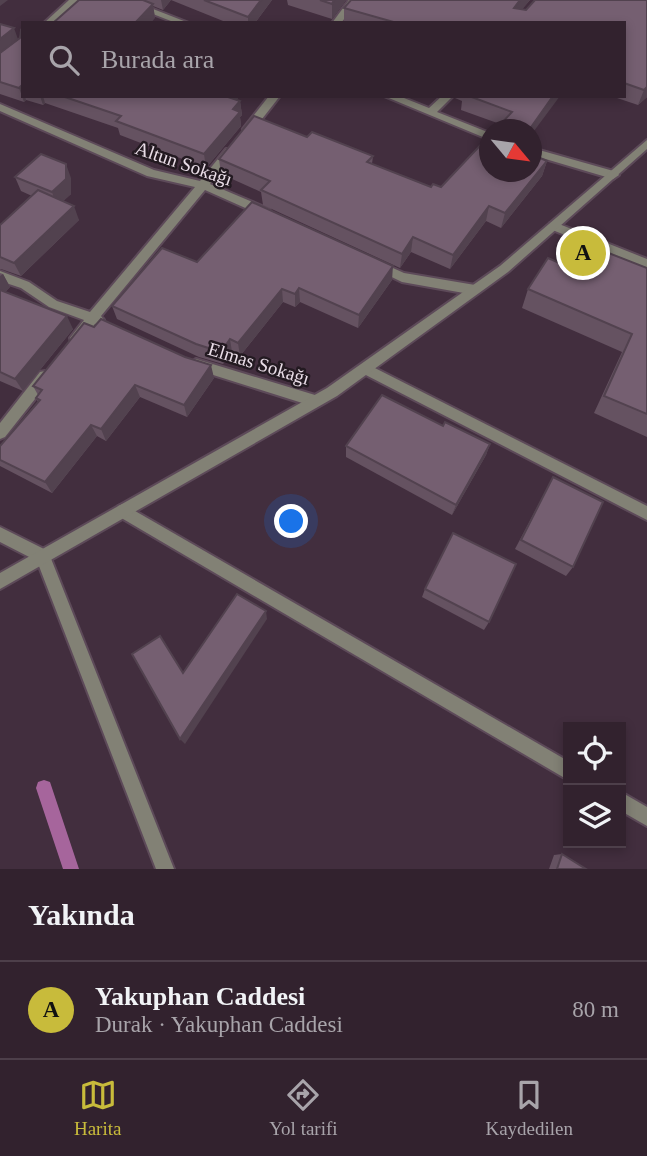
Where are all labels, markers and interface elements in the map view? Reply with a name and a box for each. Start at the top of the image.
search box [21,21,626,98]
icon: search [45,41,83,79]
text: Burada ara [101,45,214,74]
north arrow [479,119,542,182]
street label: Altun Sokağı [133,137,235,190]
pin: A [560,227,606,279]
street label: Elmas Sokağı [206,338,312,389]
your location [274,504,308,538]
map controls [563,722,626,848]
button: locate [563,722,626,785]
button: layers [563,785,626,848]
text: Yakında [28,898,135,931]
text: Yakuphan Caddesi [95,982,305,1011]
text: A [43,997,59,1022]
text: 80 m [572,997,619,1022]
text: Durak · Yakuphan Caddesi [95,1012,343,1037]
tab: Harita [74,1076,121,1140]
tab: Yol tarifi [269,1076,338,1140]
tab: Kaydedilen [485,1076,573,1140]

